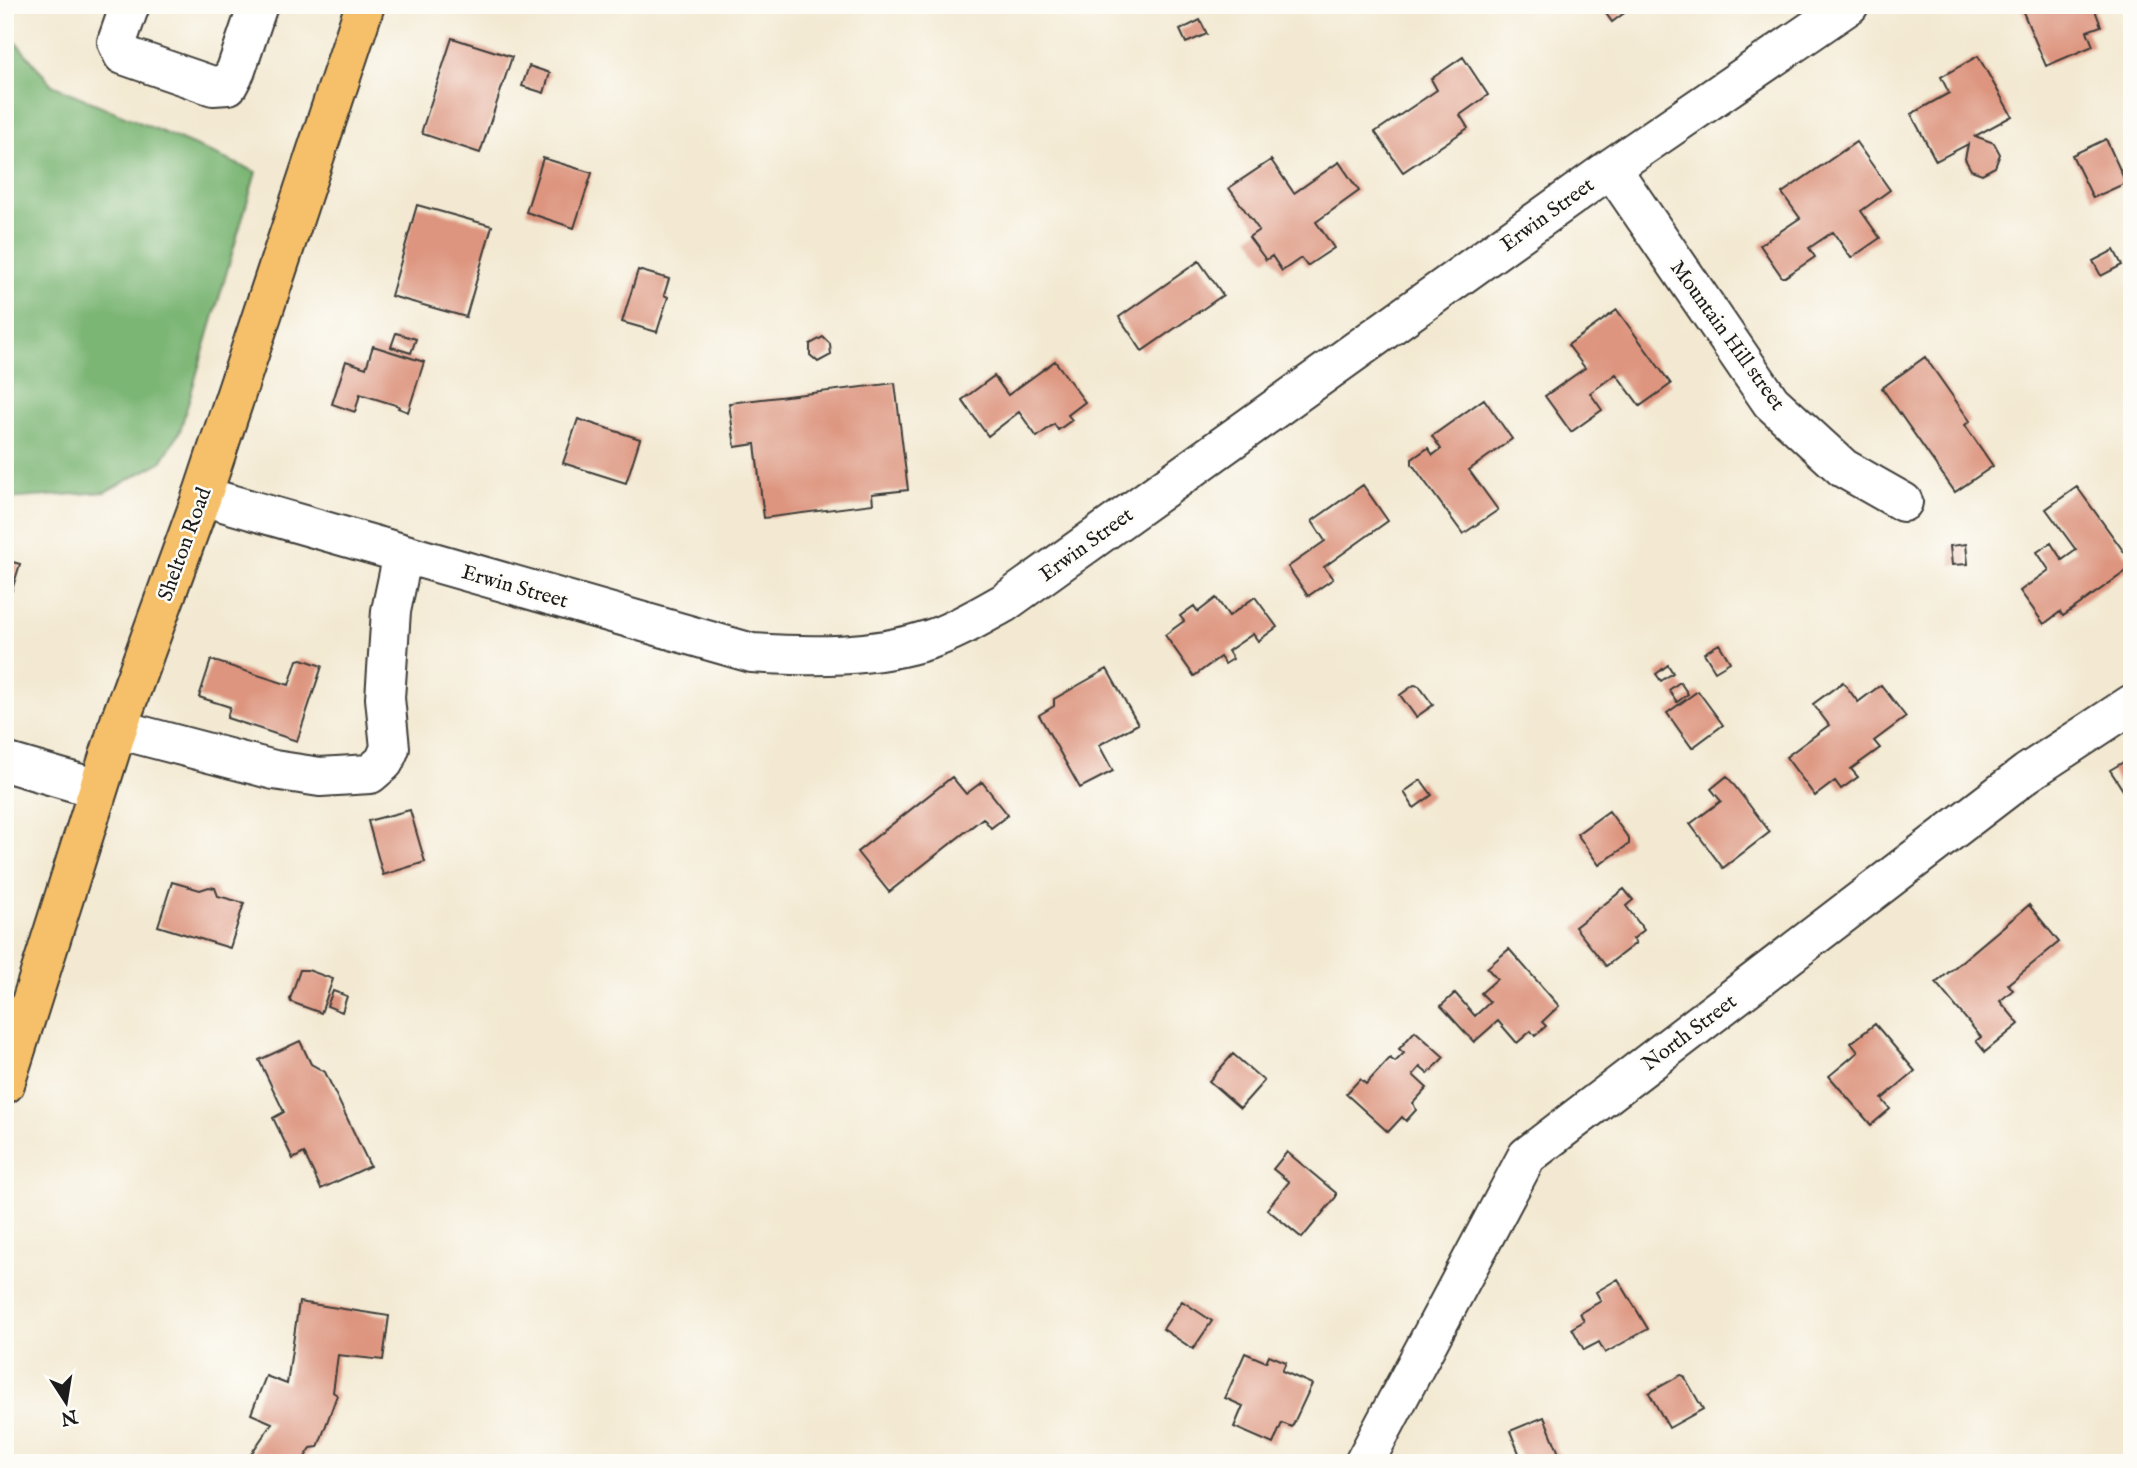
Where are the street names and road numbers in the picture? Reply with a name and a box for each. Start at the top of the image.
street label: Erwin Street [1496,172,1600,258]
street label: Mountain Hill street [1663,256,1790,416]
street label: Shelton Road [152,483,219,605]
street label: Erwin Street [1035,502,1139,588]
street label: Erwin Street [458,559,571,616]
street label: North Street [1637,989,1743,1078]

